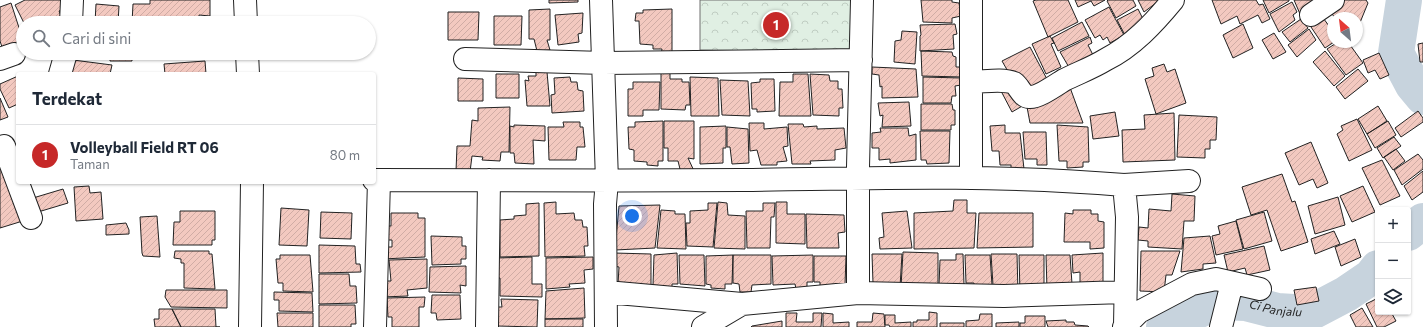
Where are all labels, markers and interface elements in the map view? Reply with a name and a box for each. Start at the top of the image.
pin: 1 [763,10,789,40]
north arrow [1327,12,1363,48]
search box [16,16,376,60]
icon: search [30,27,52,49]
text: Cari di sini [62,29,131,47]
text: Terdekat [32,88,102,109]
text: Volleyball Field RT 06 [70,138,219,156]
text: 1 [42,147,48,163]
text: 80 m [330,147,360,163]
text: Taman [70,156,110,172]
your location [622,206,642,226]
map controls [1375,207,1411,315]
button: + [1375,207,1411,243]
button: − [1375,243,1411,279]
button: layers [1375,279,1411,315]
water label: Ci Panjalu [1248,296,1303,319]

